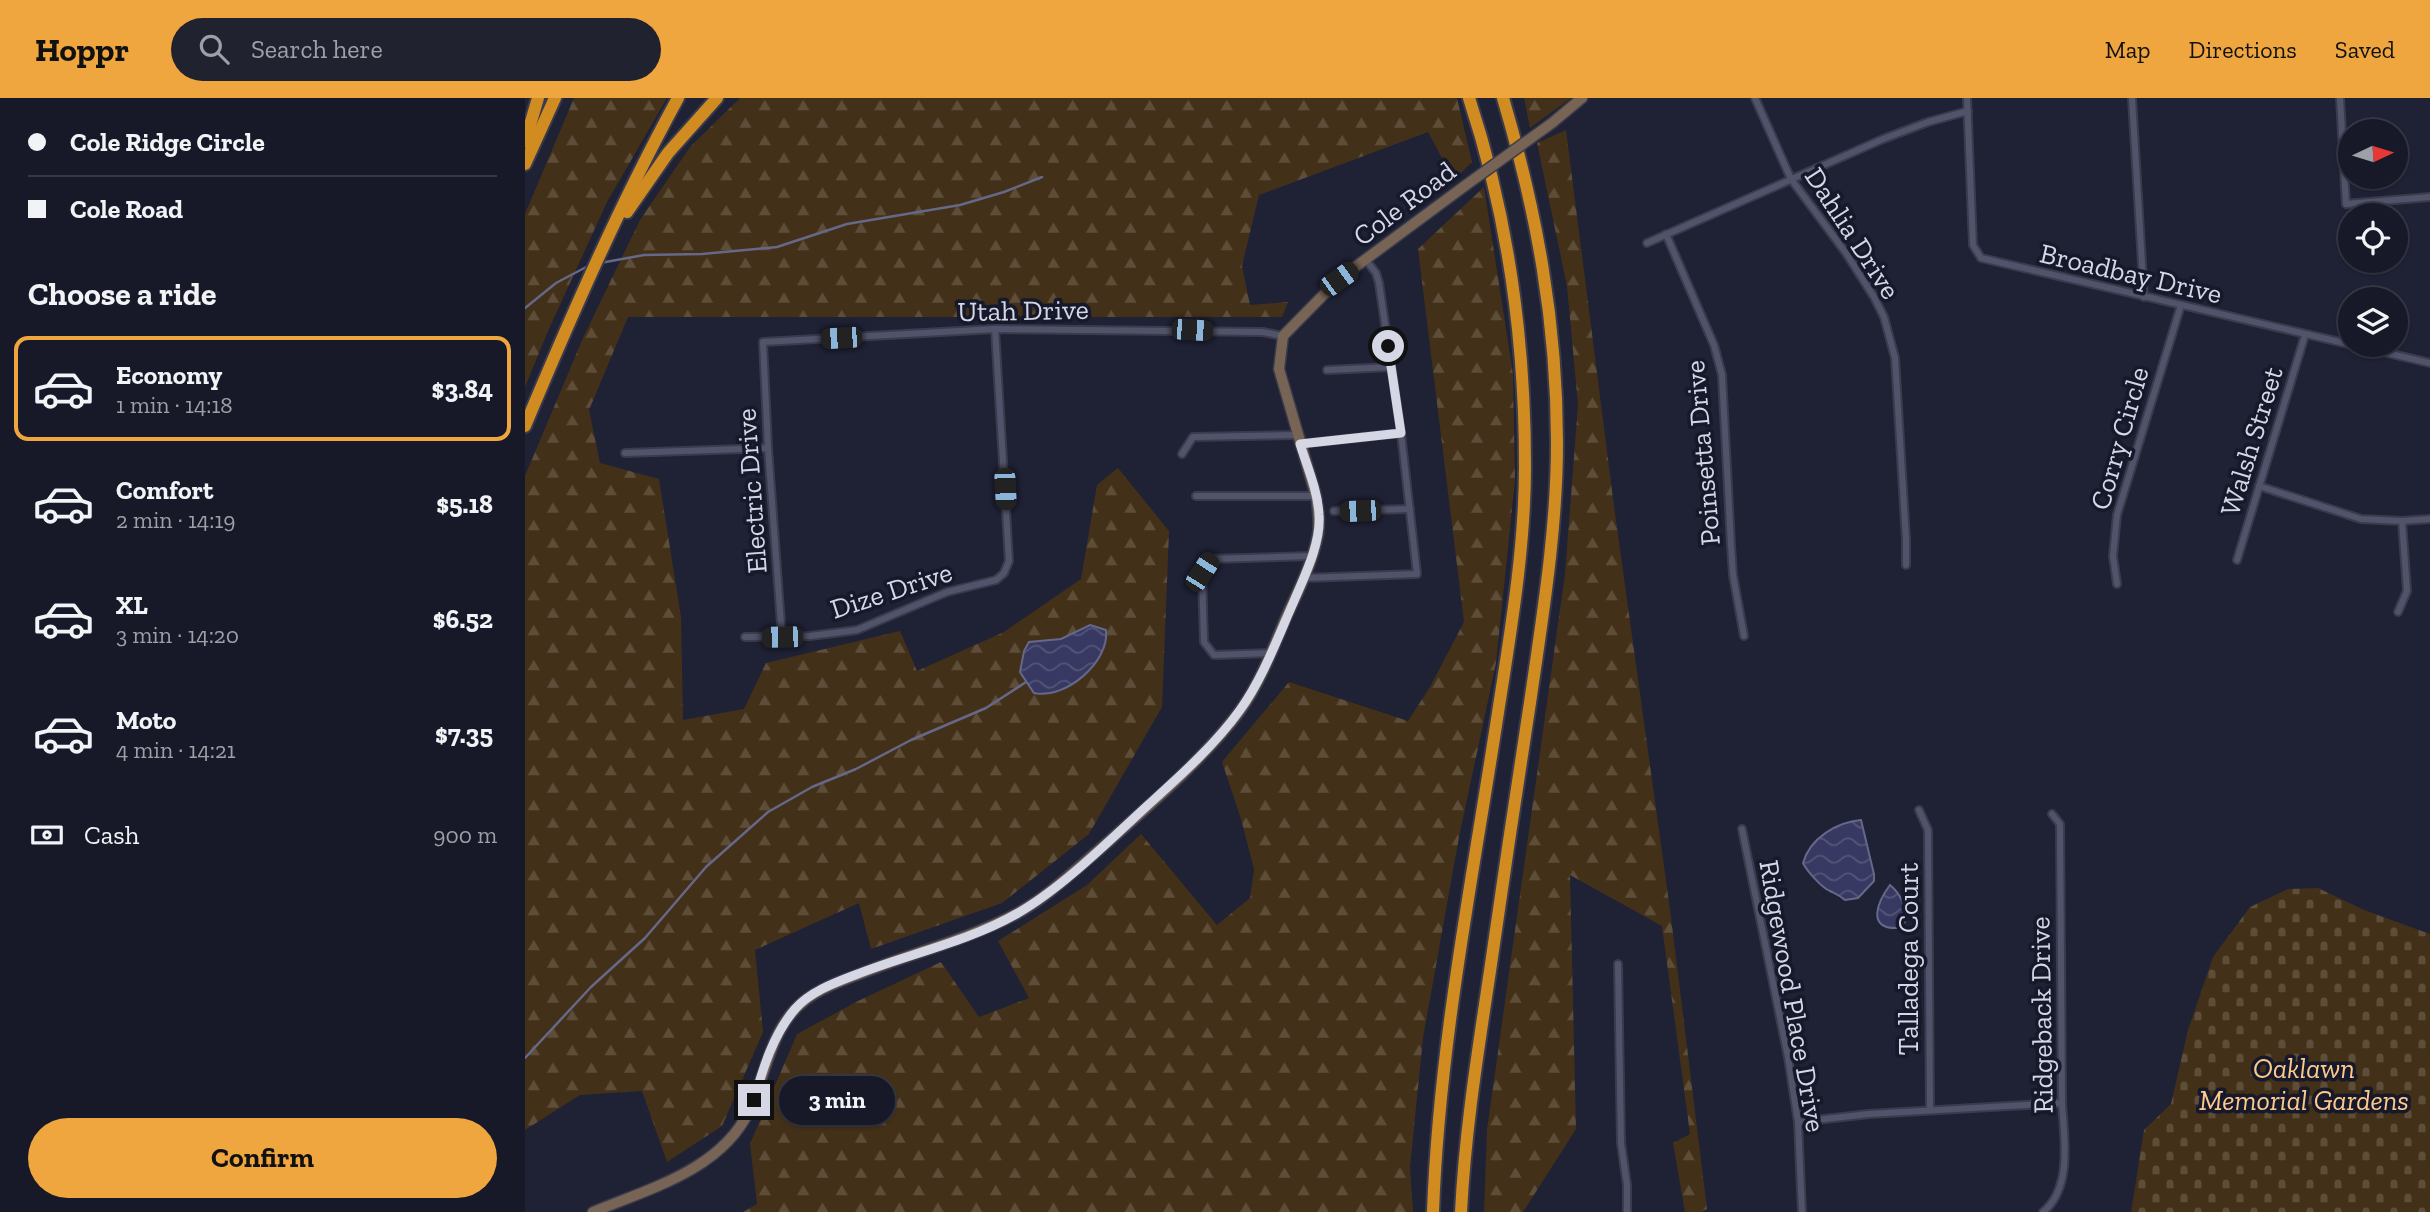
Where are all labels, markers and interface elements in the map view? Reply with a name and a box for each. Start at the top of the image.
search box [171,18,661,81]
text: Hoppr [35,30,129,69]
icon: search [195,30,233,68]
text: Search here [251,33,383,65]
text: Map [2105,35,2151,64]
text: Directions [2189,35,2297,64]
text: Saved [2335,35,2395,64]
north arrow [2338,119,2408,189]
map controls [2338,119,2408,357]
text: Cole Ridge Circle [70,126,265,158]
street label: Cole Road [1347,154,1462,253]
street label: Dahlia Drive [1798,161,1907,305]
text: Cole Road [70,193,183,225]
button: locate [2338,203,2408,273]
street label: Broadbay Drive [2037,237,2225,310]
car [1316,258,1363,300]
text: Choose a ride [28,275,216,313]
button: layers [2338,287,2408,357]
street label: Utah Drive [957,293,1089,328]
car [1171,318,1214,342]
car [820,326,863,350]
route start [1372,330,1404,362]
icon: car [32,357,95,420]
text: Economy [116,359,222,391]
street label: Poinsetta Drive [1678,359,1727,547]
street label: Walsh Street [2213,362,2290,519]
street label: Corry Circle [2083,363,2156,513]
text: $3.84 [432,373,493,405]
text: 1 min · 14:18 [116,391,233,419]
street label: Electric Drive [729,407,774,575]
car [994,467,1017,511]
icon: car [32,472,95,535]
text: Comfort [116,474,213,506]
text: $5.18 [436,488,493,520]
car [1339,500,1382,522]
text: 2 min · 14:19 [116,506,236,534]
car [1182,549,1223,595]
street label: Dize Drive [826,555,956,626]
icon: car [32,587,95,650]
text: XL [116,589,148,621]
text: $6.52 [433,603,493,635]
text: 3 min · 14:20 [116,621,239,649]
car [761,626,804,648]
icon: car [32,702,95,765]
text: Moto [116,704,176,736]
text: $7.35 [435,718,493,750]
text: 4 min · 14:21 [116,736,236,764]
icon: cash [28,816,66,854]
text: Cash [84,819,139,851]
text: 900 m [433,821,497,849]
street label: Ridgewood Place Drive [1752,857,1833,1135]
street label: Talladega Court [1892,862,1925,1055]
street label: Ridgeback Drive [2023,916,2060,1114]
park label: Oaklawn Memorial Gardens [2199,1052,2409,1117]
callout: 3 min [779,1076,894,1124]
route end [738,1084,770,1116]
text: 3 min [808,1086,866,1114]
button: Confirm [28,1118,497,1198]

